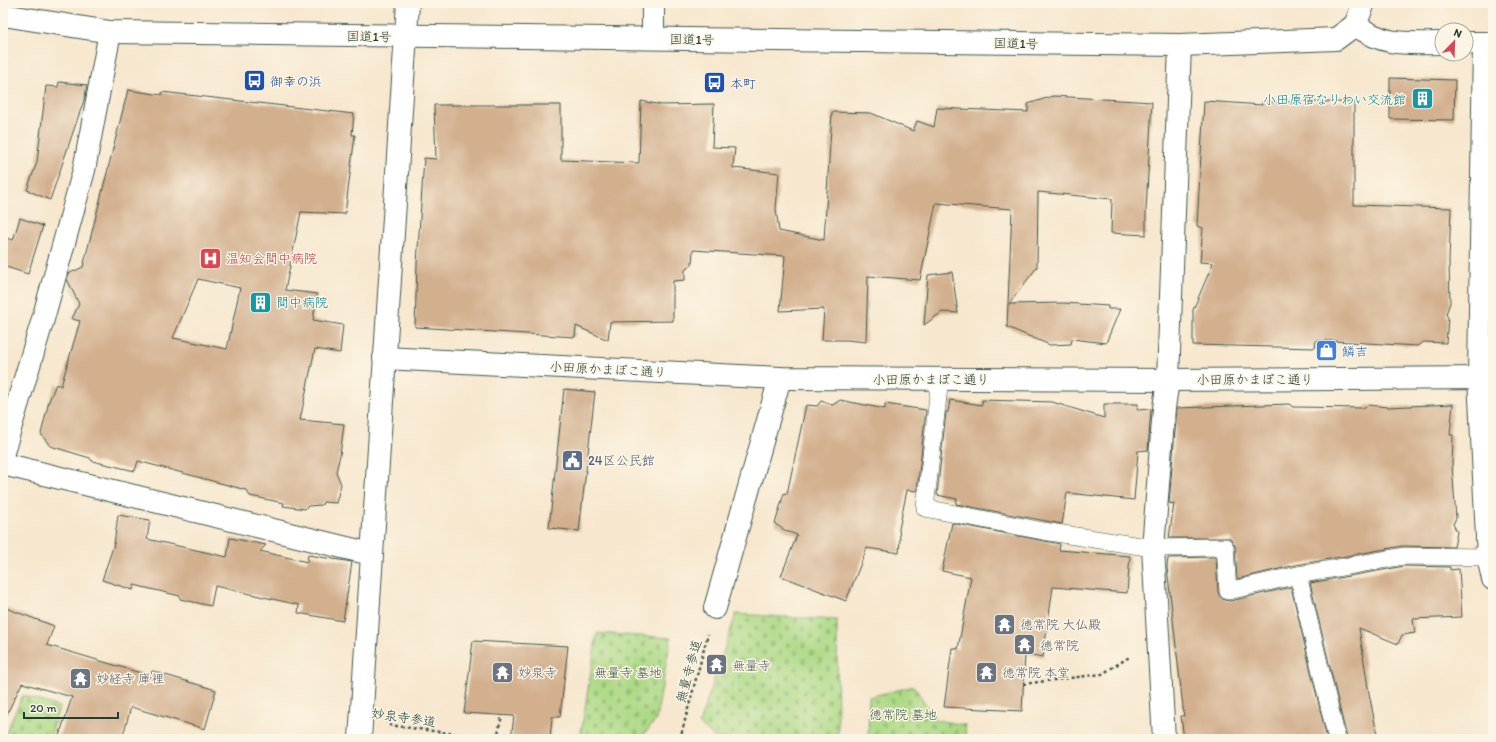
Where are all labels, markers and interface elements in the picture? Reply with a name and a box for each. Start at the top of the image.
north arrow [1434,22,1474,62]
text: N [1452,26,1464,41]
street label: 国道1号 [346,29,392,44]
street label: 国道1号 [669,32,715,47]
street label: 国道1号 [993,36,1039,51]
bus stop icon: 御幸の浜 [241,68,267,94]
bus stop icon: 本町 [701,70,727,96]
place label: 御幸の浜 [270,74,322,89]
place label: 本町 [730,76,756,91]
building icon: 小田原宿なりわい交流館 [1409,86,1435,112]
place label: 小田原宿なりわい交流館 [1263,92,1406,107]
hospital icon: 温知会間中病院 [198,245,224,271]
place label: 温知会間中病院 [226,251,317,266]
building icon: 間中病院 [247,289,273,315]
place label: 間中病院 [276,295,328,310]
shop icon: 鱗吉 [1314,338,1340,364]
place label: 鱗吉 [1342,344,1368,359]
street label: 小田原かまぼこ通り [549,359,667,380]
street label: 小田原かまぼこ通り [872,372,990,387]
street label: 小田原かまぼこ通り [1196,372,1314,387]
public building icon: 24区公民館 [559,447,585,473]
place label: 24区公民館 [588,453,655,468]
temple icon: 徳常院 大仏殿 [992,611,1018,637]
place label: 徳常院 大仏殿 [1020,617,1101,632]
temple icon: 徳常院 [1011,632,1037,658]
street label: 無量寺参道 [673,638,704,704]
place label: 徳常院 [1040,638,1079,653]
temple icon: 無量寺 [704,652,730,678]
place label: 無量寺 [732,658,771,673]
temple icon: 妙泉寺 [489,659,515,685]
temple icon: 徳常院 本堂 [973,659,999,685]
temple icon: 妙経寺 庫裡 [68,665,94,691]
place label: 妙泉寺 [518,665,557,680]
park label: 無量寺 墓地 [594,665,662,680]
place label: 徳常院 本堂 [1002,665,1070,680]
place label: 妙経寺 庫裡 [96,671,164,686]
scale bar [24,694,118,720]
text: 20 m [30,701,57,715]
street label: 妙泉寺参道 [371,706,437,729]
park label: 徳常院 墓地 [869,707,937,722]

